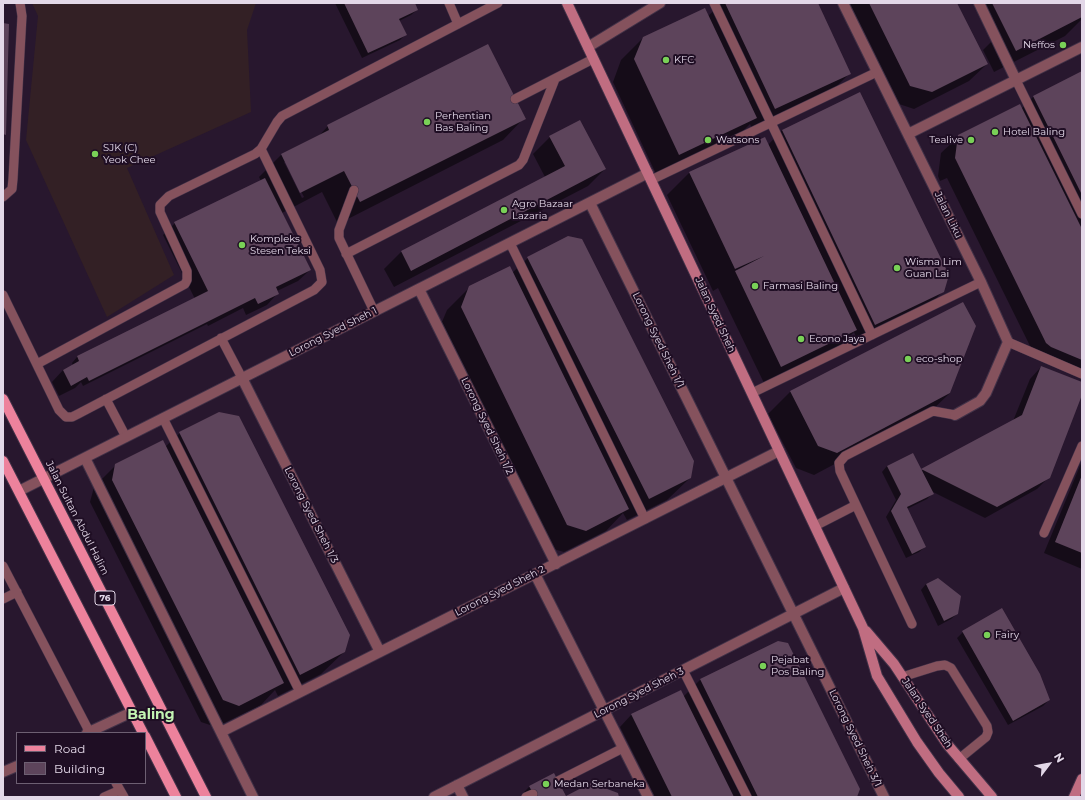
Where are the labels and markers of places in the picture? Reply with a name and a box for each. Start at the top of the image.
place label: Neffos [1023,39,1055,51]
marker: Neffos [1058,40,1068,50]
place label: KFC [674,54,694,66]
marker: KFC [661,55,671,65]
place label: Perhentian Bas Baling [435,110,491,134]
marker: Perhentian Bas Baling [422,117,432,127]
place label: Hotel Baling [1003,126,1065,138]
marker: Hotel Baling [990,127,1000,137]
place label: Watsons [716,134,759,146]
place label: Tealive [929,134,963,146]
marker: Watsons [703,135,713,145]
marker: Tealive [966,135,976,145]
place label: SJK (C) Yeok Chee [103,142,156,166]
marker: SJK (C) Yeok Chee [90,149,100,159]
place label: Agro Bazaar Lazaria [512,198,573,222]
marker: Agro Bazaar Lazaria [499,205,509,215]
place label: Kompleks Stesen Teksi [250,233,311,256]
marker: Kompleks Stesen Teksi [237,240,247,250]
place label: Wisma Lim Guan Lai [905,256,962,280]
marker: Wisma Lim Guan Lai [892,263,902,273]
place label: Farmasi Baling [763,280,838,292]
marker: Farmasi Baling [750,281,760,291]
place label: Econo Jaya [809,333,865,345]
marker: Econo Jaya [796,334,806,344]
place label: eco-shop [916,353,962,365]
marker: eco-shop [903,354,913,364]
place label: Fairy [995,629,1019,641]
marker: Fairy [982,630,992,640]
place label: Pejabat Pos Baling [771,654,824,678]
marker: Pejabat Pos Baling [758,661,768,671]
place label: Medan Serbaneka [554,778,645,790]
marker: Medan Serbaneka [541,779,551,789]

